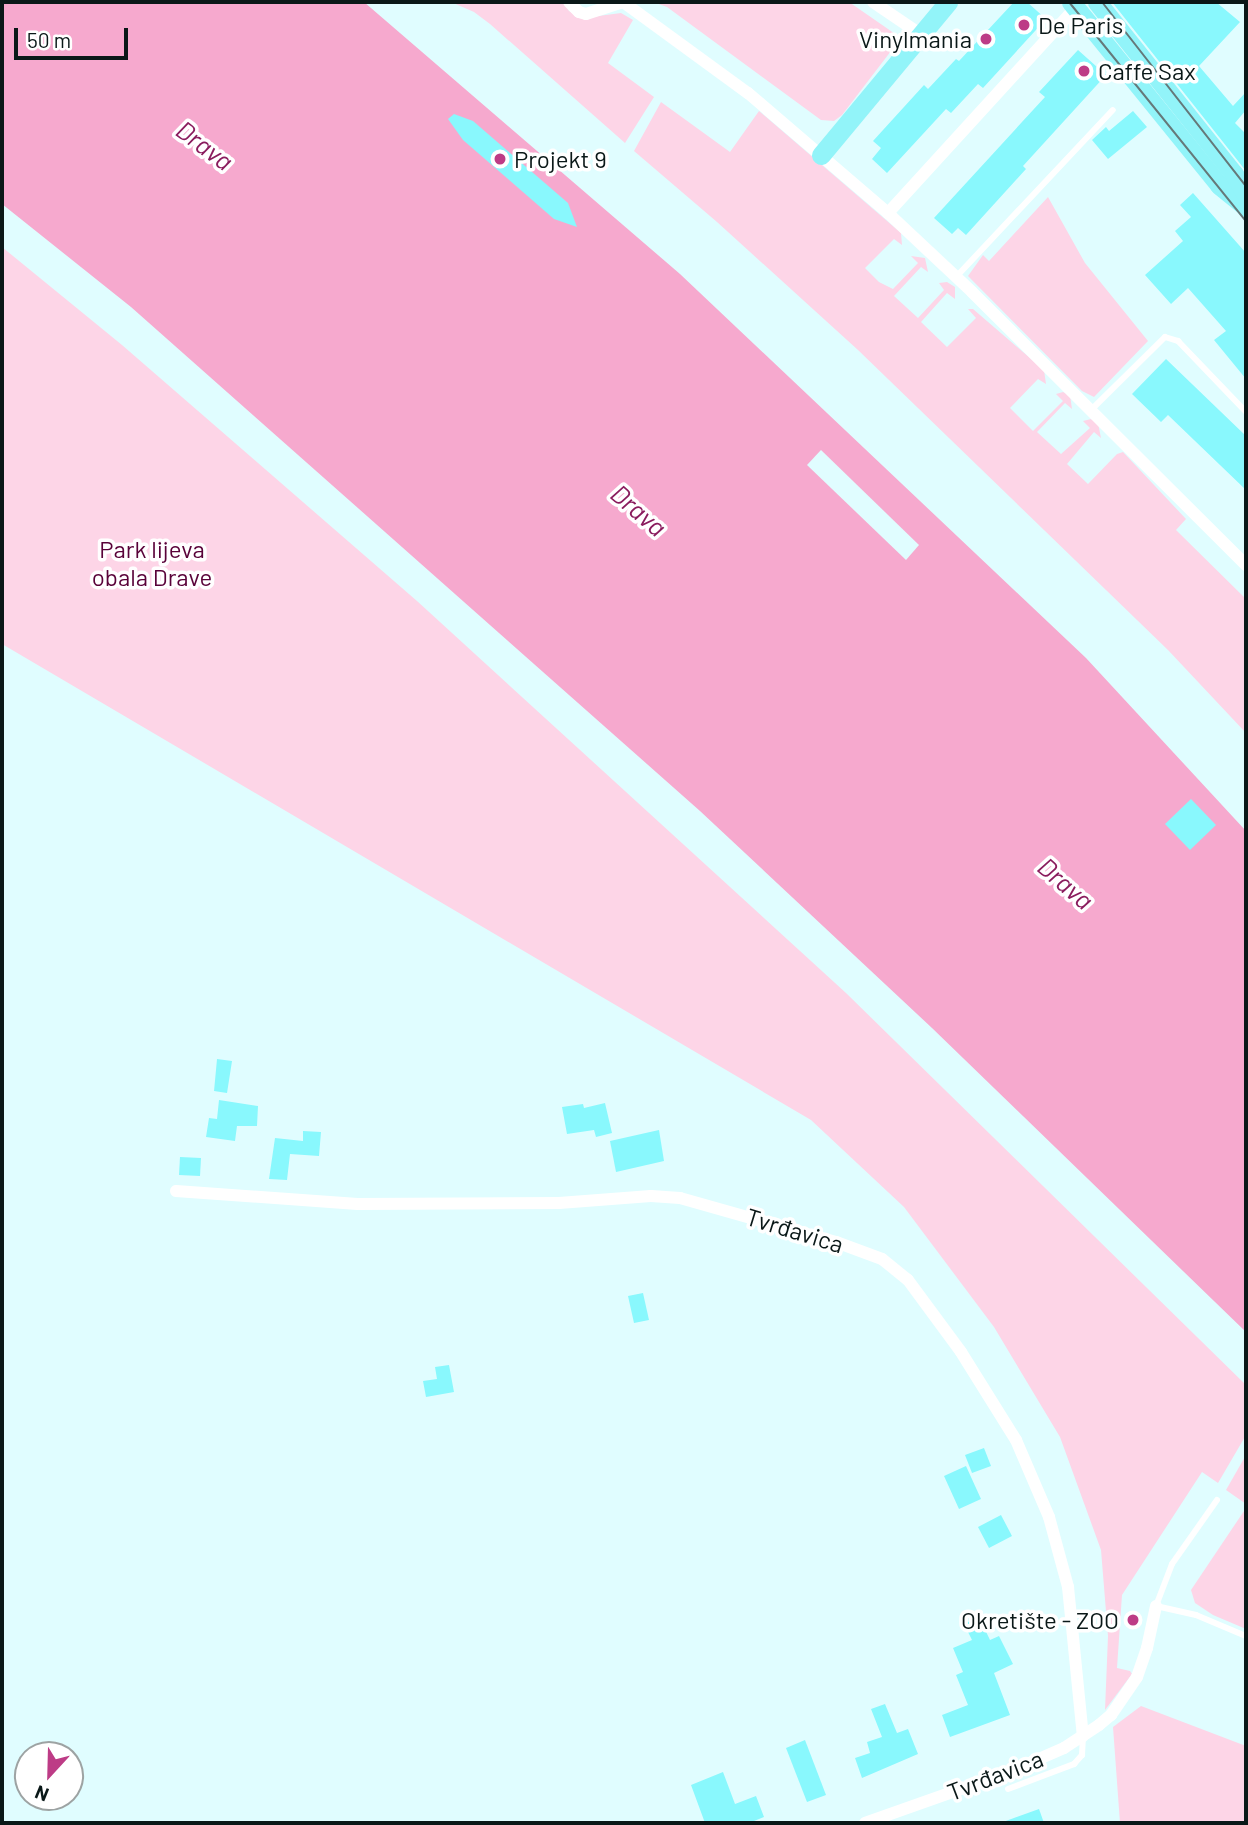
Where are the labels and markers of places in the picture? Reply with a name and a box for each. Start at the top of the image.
place label: De Paris [1038,11,1123,39]
marker: De Paris [1016,17,1032,33]
place label: Vinylmania [859,25,972,53]
marker: Vinylmania [978,31,994,47]
place label: Caffe Sax [1098,57,1196,85]
marker: Caffe Sax [1076,63,1092,79]
place label: Projekt 9 [514,145,607,173]
marker: Projekt 9 [492,151,508,167]
place label: Okretište - ZOO [961,1606,1119,1634]
marker: Okretište - ZOO [1125,1612,1141,1628]

